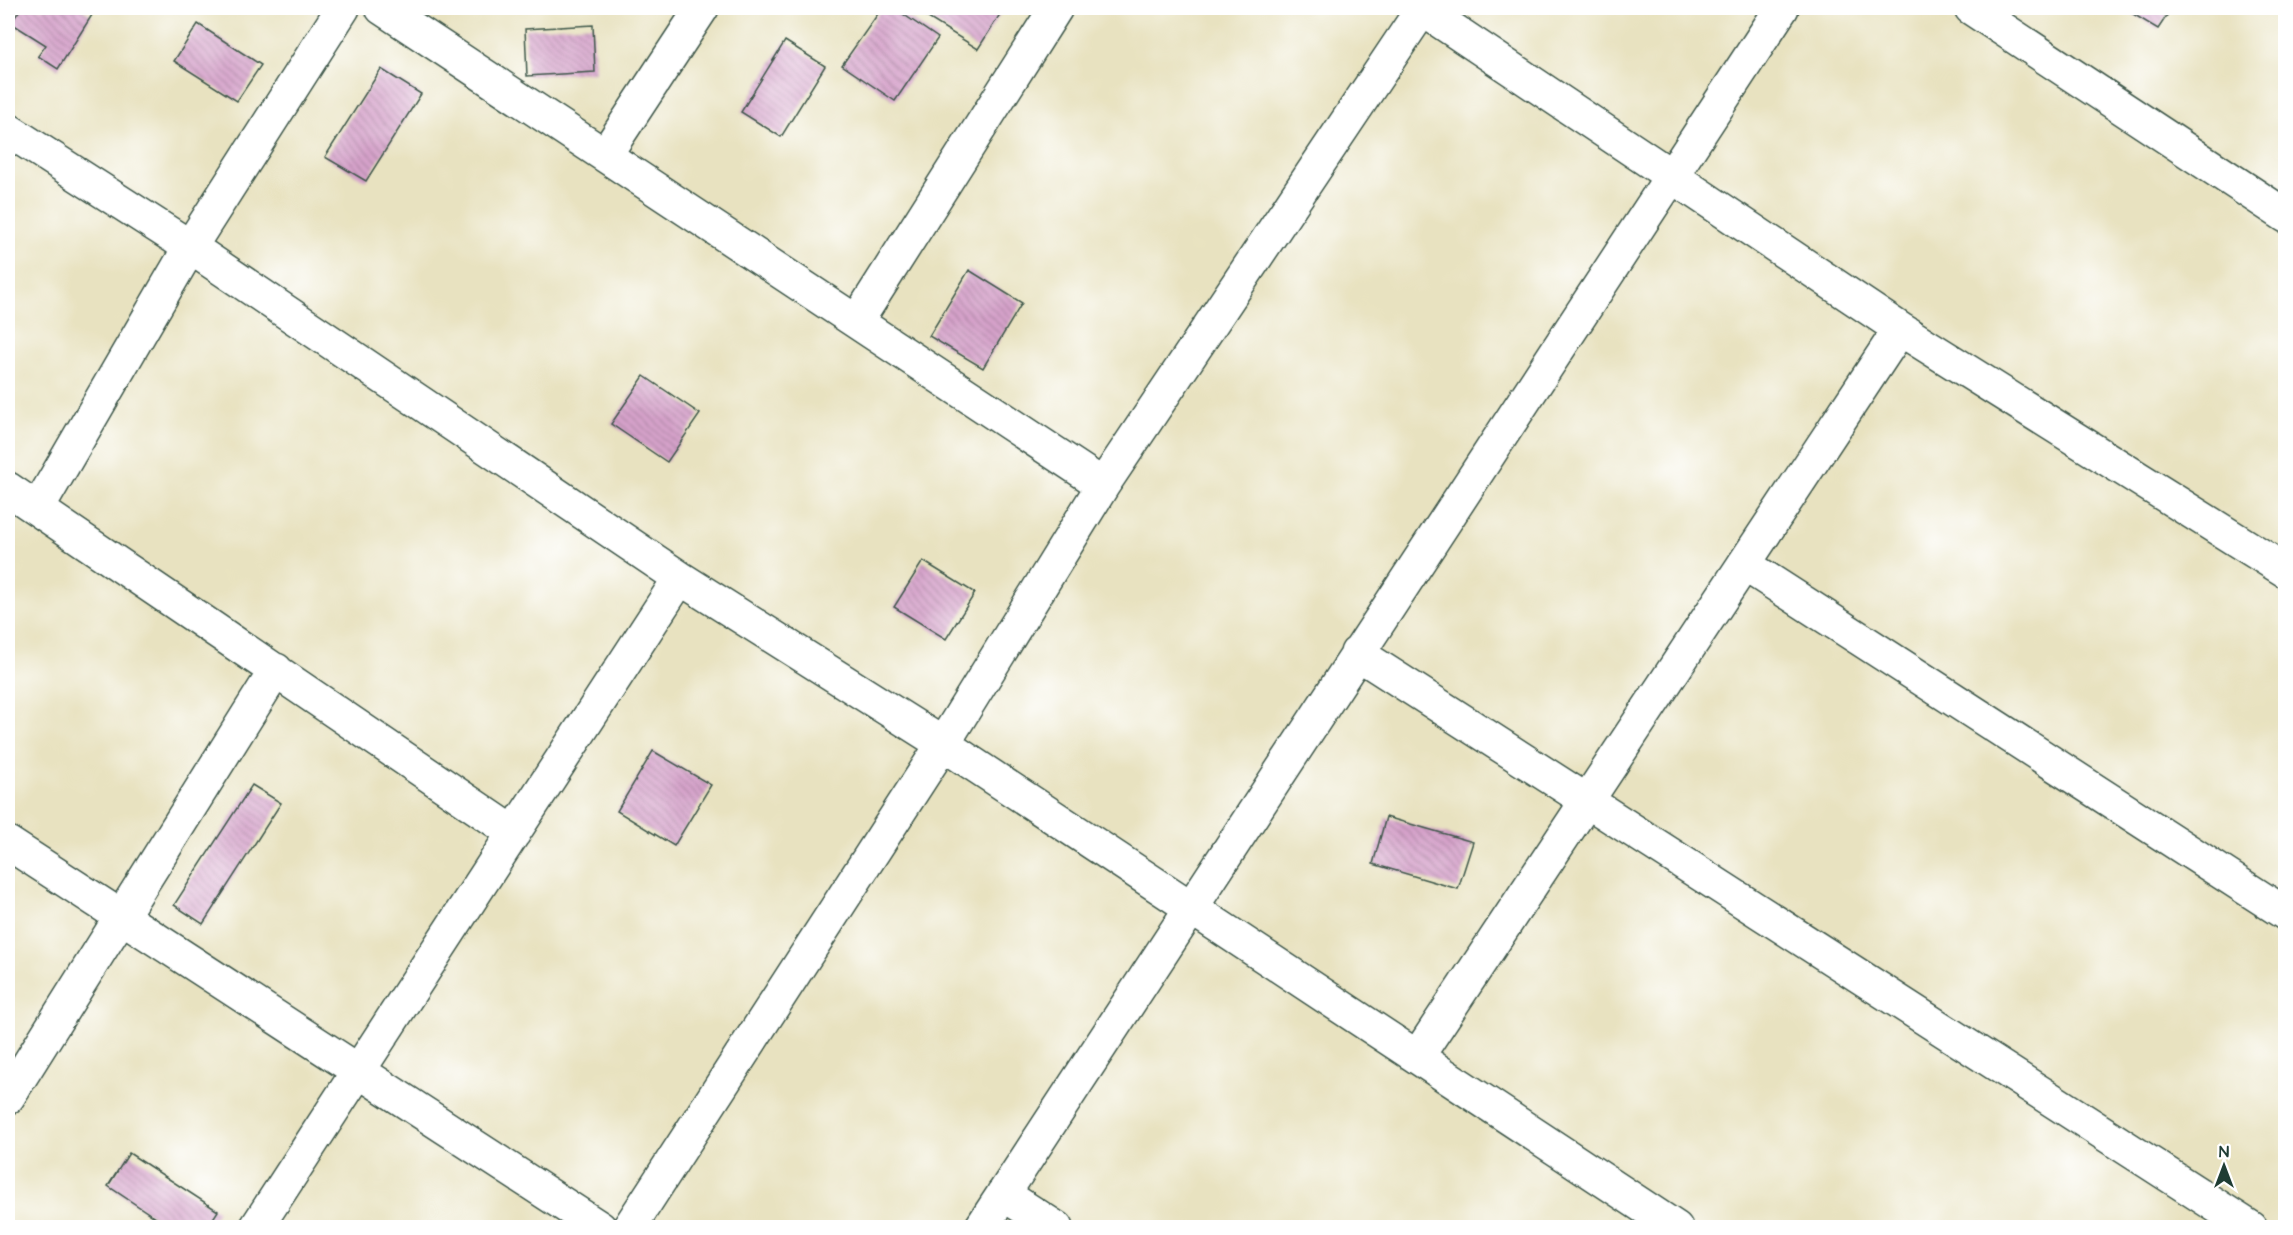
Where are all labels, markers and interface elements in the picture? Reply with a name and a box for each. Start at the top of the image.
north arrow [2194,1136,2254,1196]
text: N [2219,1141,2229,1163]

